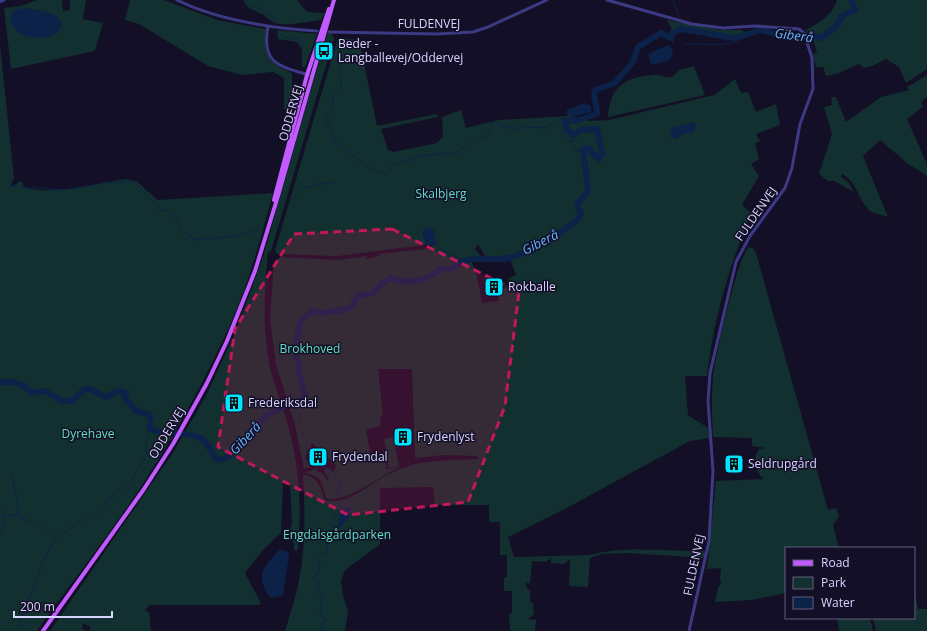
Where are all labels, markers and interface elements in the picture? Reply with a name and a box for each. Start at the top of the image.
street label: FULDENVEJ [398,15,460,32]
water label: Giberå [774,24,815,46]
place label: Beder - Langballevej/Oddervej [338,35,463,66]
bus stop icon: Beder - Langballevej/Oddervej [313,40,335,62]
street label: ODDERVEJ [274,83,307,143]
street label: FULDENVEJ [731,183,781,244]
park label: Skalbjerg [415,185,467,202]
water label: Giberå [519,225,562,259]
building icon: Rokballe [483,276,505,298]
place label: Rokballe [508,278,556,295]
park label: Brokhoved [280,340,340,357]
building icon: Frederiksdal [223,392,245,414]
place label: Frederiksdal [248,394,317,411]
street label: ODDERVEJ [144,404,189,462]
water label: Giberå [225,417,265,458]
park label: Dyrehave [61,425,115,442]
building icon: Frydenlyst [392,426,414,448]
place label: Frydenlyst [417,428,475,445]
building icon: Frydendal [307,446,329,468]
place label: Frydendal [332,448,388,465]
building icon: Seldrupgård [723,453,745,475]
place label: Seldrupgård [748,455,817,472]
park label: Engdalsgårdparken [283,526,391,543]
street label: FULDENVEJ [679,532,708,597]
legend [785,547,915,619]
text: Road [821,554,850,571]
text: Park [821,574,847,591]
scale bar [14,593,112,619]
text: Water [821,594,855,611]
text: 200 m [20,598,55,615]

